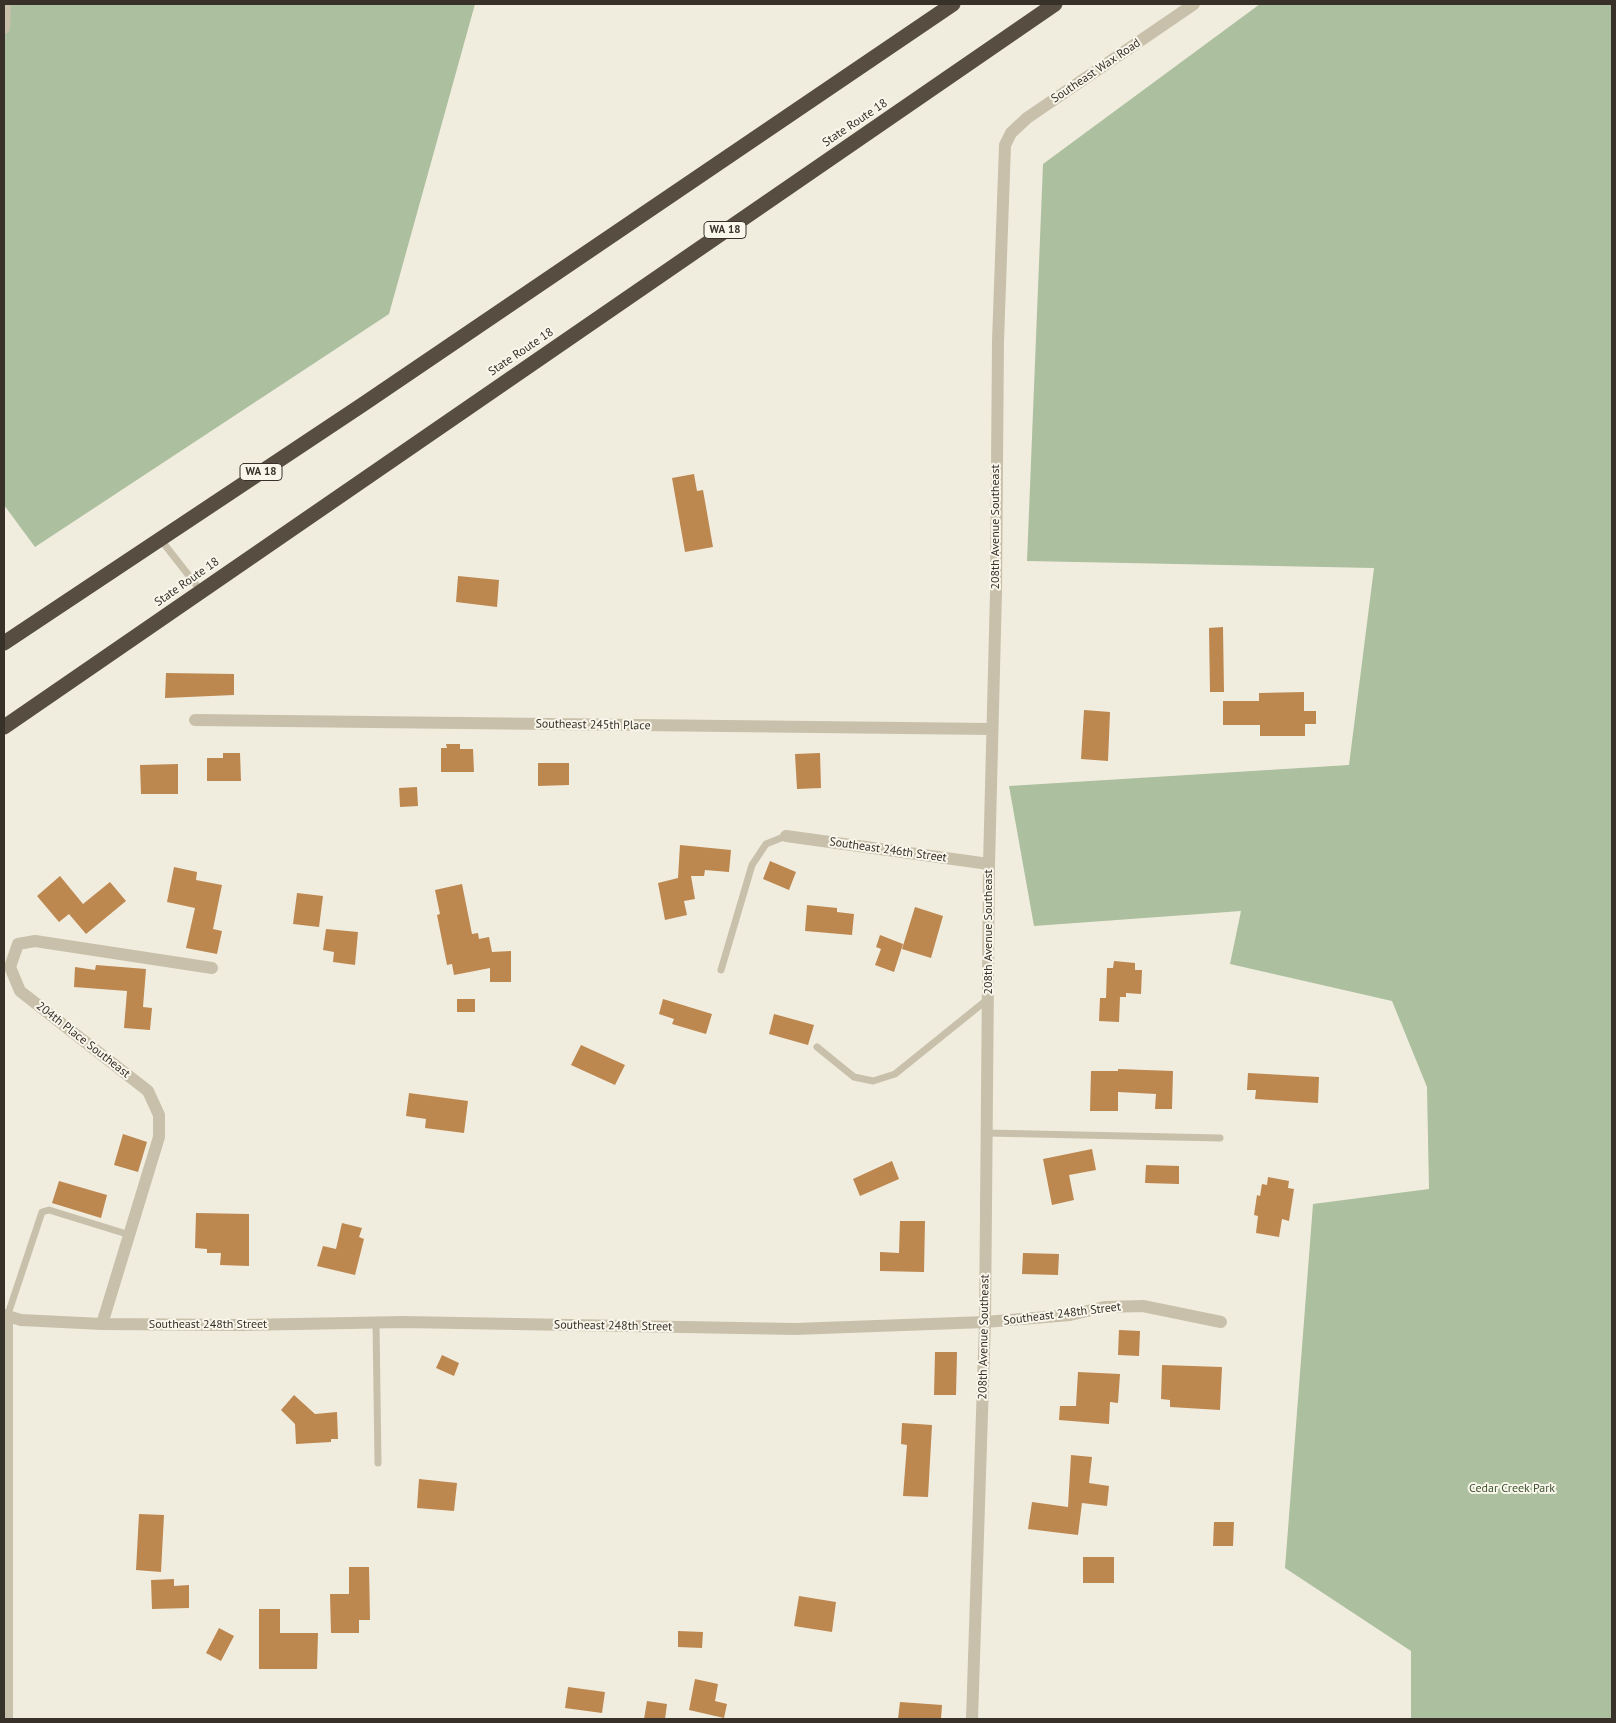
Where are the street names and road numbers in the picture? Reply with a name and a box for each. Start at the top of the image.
street label: Southeast Wax Road [1049,36,1143,106]
street label: State Route 18 [820,96,890,150]
road number: WA 18 [704,222,746,238]
street label: State Route 18 [486,325,556,379]
road number: WA 18 [240,464,282,481]
street label: 208th Avenue Southeast [989,464,1003,590]
street label: State Route 18 [152,554,222,610]
street label: Southeast 245th Place [535,717,651,733]
street label: Southeast 246th Street [828,835,948,865]
street label: 208th Avenue Southeast [982,869,996,995]
street label: 204th Place Southeast [33,999,133,1081]
street label: 208th Avenue Southeast [976,1274,992,1400]
street label: Southeast 248th Street [1002,1300,1122,1328]
street label: Southeast 248th Street [149,1318,267,1332]
street label: Southeast 248th Street [554,1318,672,1334]

